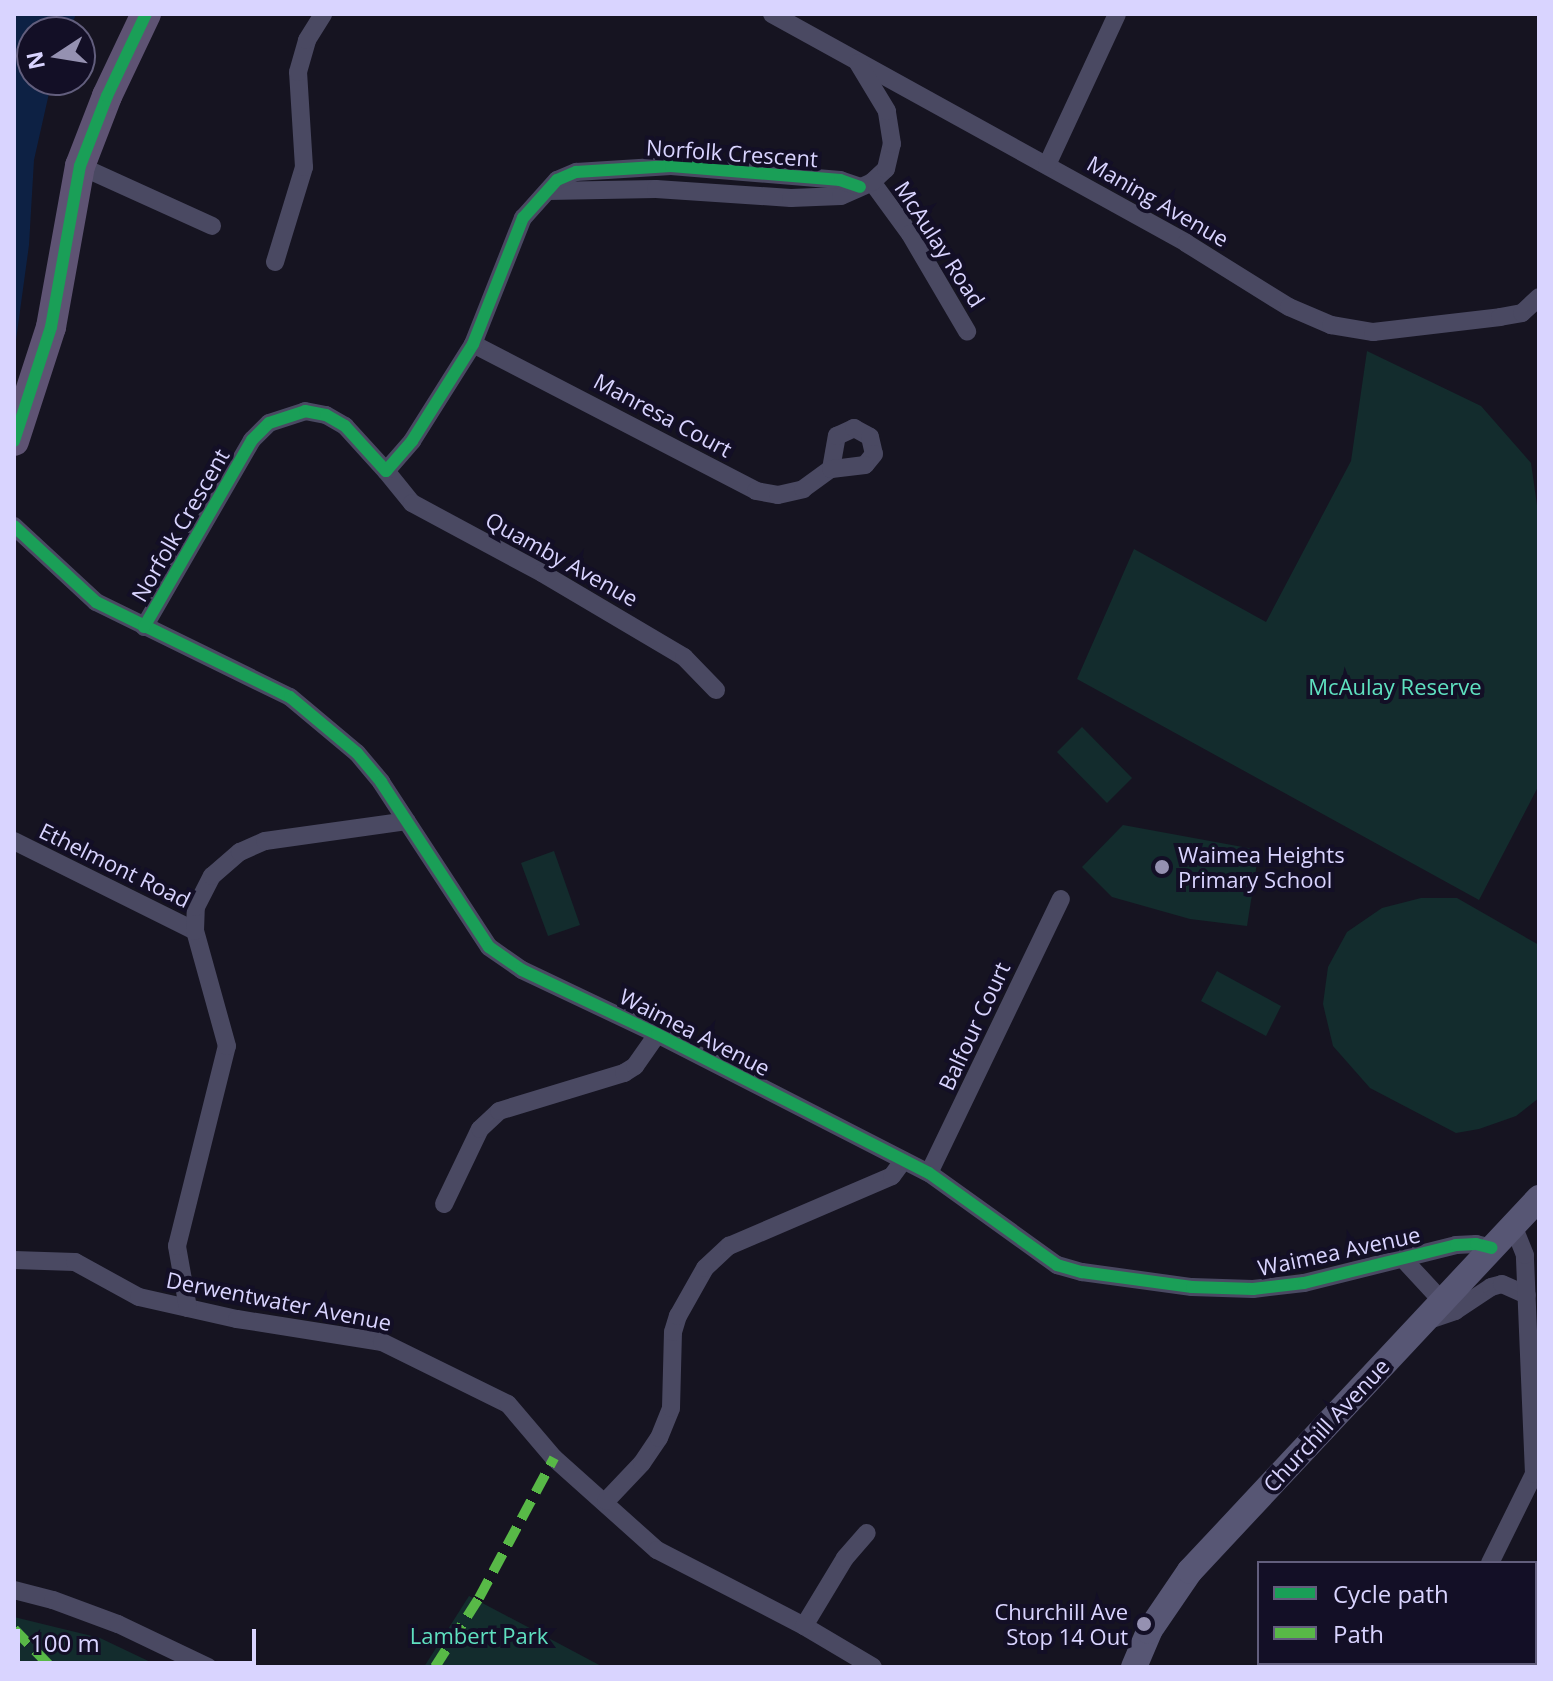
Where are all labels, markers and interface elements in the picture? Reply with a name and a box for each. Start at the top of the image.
north arrow [16,16,96,96]
text: N [18,49,51,72]
street label: Norfolk Crescent [645,134,819,172]
street label: Maning Avenue [1083,150,1233,252]
street label: McAulay Road [890,176,990,312]
street label: Manresa Court [589,368,737,462]
street label: Norfolk Crescent [126,444,234,606]
street label: Quamby Avenue [481,506,643,612]
park label: McAulay Reserve [1308,674,1482,700]
street label: Ethelmont Road [35,817,195,913]
place label: Waimea Heights Primary School [1178,841,1345,892]
marker: Waimea Heights Primary School [1153,858,1171,876]
street label: Balfour Court [933,958,1015,1094]
street label: Waimea Avenue [615,983,775,1081]
street label: Waimea Avenue [1255,1221,1423,1281]
street label: Derwentwater Avenue [164,1266,394,1336]
street label: Churchill Avenue [1257,1353,1395,1497]
legend [1257,1561,1537,1665]
text: Cycle path [1333,1577,1449,1610]
place label: Churchill Ave Stop 14 Out [995,1598,1128,1650]
scale bar [20,1613,260,1663]
marker: Churchill Ave Stop 14 Out [1135,1615,1153,1633]
text: Path [1333,1617,1384,1650]
park label: Lambert Park [410,1623,548,1649]
text: 100 m [30,1626,100,1659]

